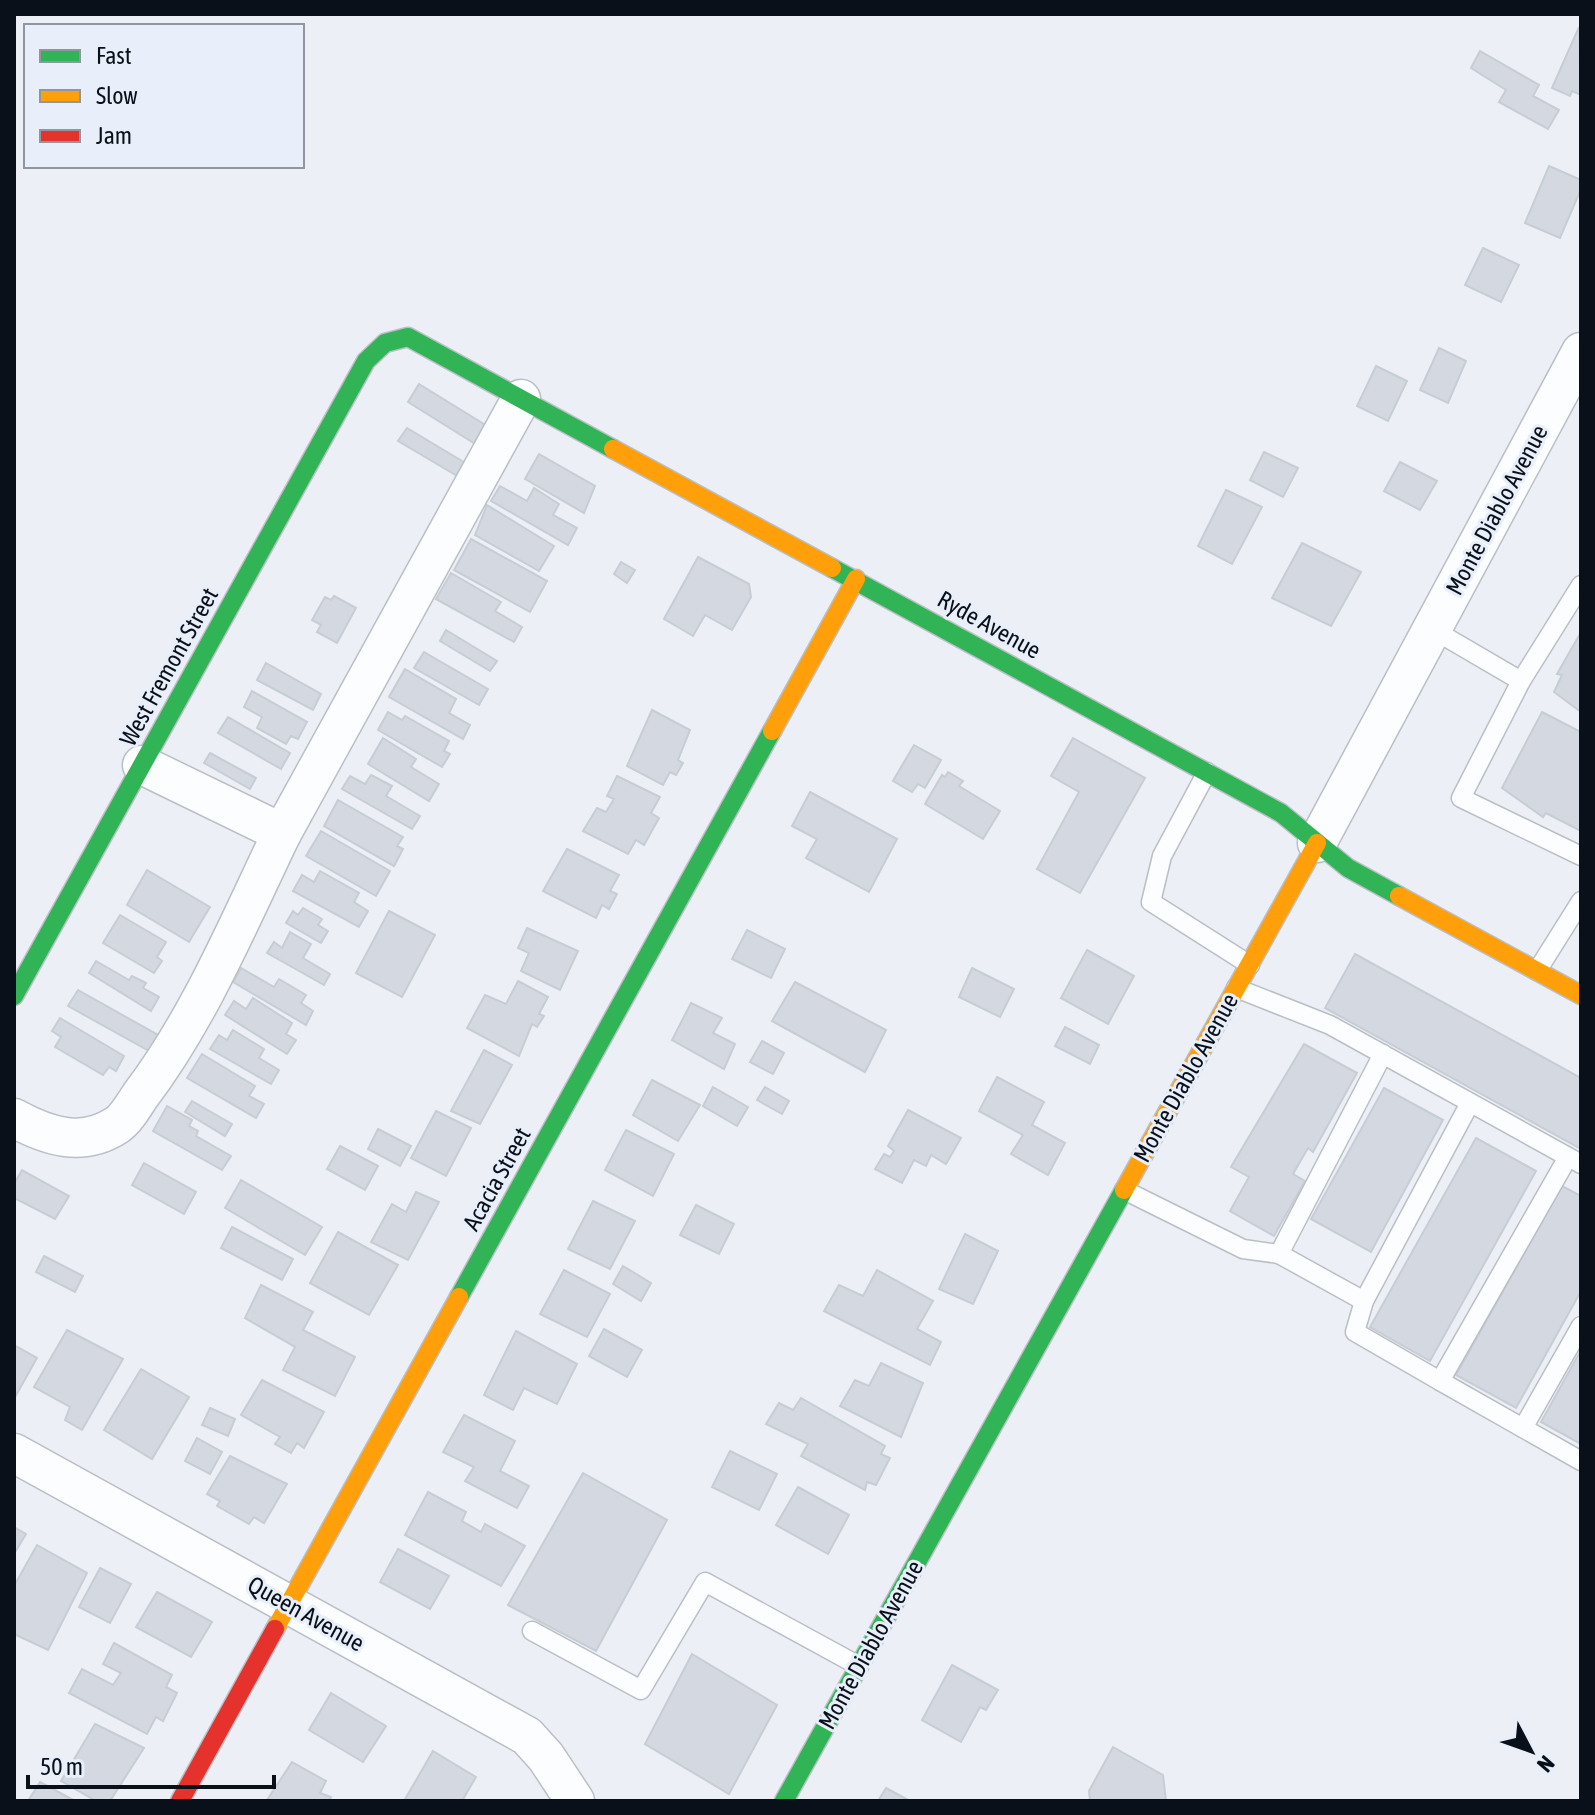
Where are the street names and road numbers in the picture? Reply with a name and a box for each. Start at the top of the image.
street label: Monte Diablo Avenue [1440,420,1553,599]
street label: West Fremont Street [114,583,223,750]
street label: Ryde Avenue [933,585,1045,664]
street label: Monte Diablo Avenue [1128,989,1243,1167]
street label: Acacia Street [457,1123,536,1235]
street label: Monte Diablo Avenue [813,1556,928,1734]
street label: Queen Avenue [243,1571,369,1657]

